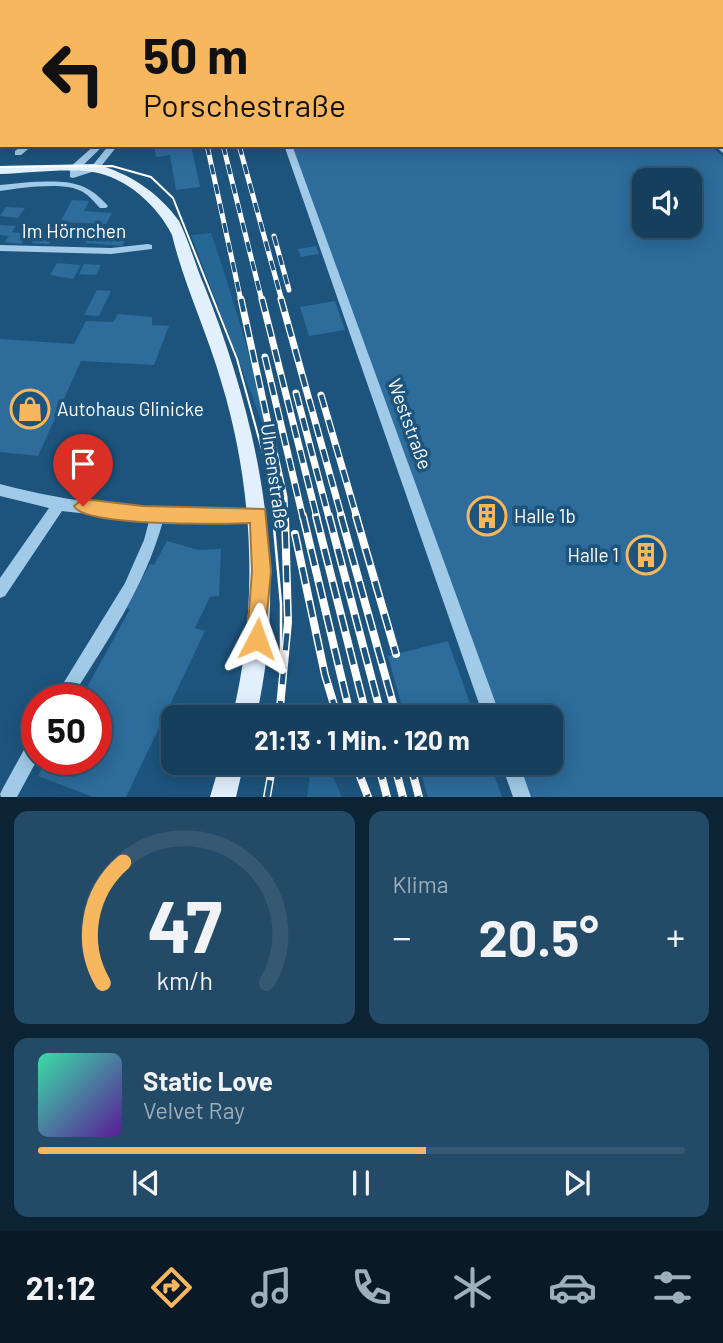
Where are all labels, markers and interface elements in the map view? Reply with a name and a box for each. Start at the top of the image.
text: 50 m [143,25,248,84]
icon: left [28,28,119,119]
text: Porschestraße [143,85,346,123]
map controls [632,168,702,238]
button: sound [632,168,702,238]
street label: Im Hörnchen [22,219,126,242]
street label: Weststraße [383,375,438,472]
shop icon: Autohaus Glinicke [9,388,51,430]
place label: Autohaus Glinicke [57,397,204,420]
street label: Ulmenstraße [257,422,294,530]
pin [53,434,113,506]
icon: arrive [64,445,102,483]
building icon: Halle 1b [466,495,508,537]
place label: Halle 1b [514,504,576,527]
building icon: Halle 1 [625,534,667,576]
place label: Halle 1 [568,543,619,566]
position arrow [220,602,294,676]
speed limit sign: 50 [21,684,112,775]
text: 21:13 · 1 Min. · 120 m [254,724,470,755]
text: Klima [393,870,448,898]
text: 47 [147,881,222,969]
text: 20.5° [479,905,599,967]
text: − [393,913,412,959]
text: + [666,913,685,959]
text: km/h [156,965,213,995]
text: Static Love [143,1065,273,1096]
text: Velvet Ray [143,1096,245,1124]
icon: previous [127,1164,165,1202]
icon: pause [342,1164,380,1202]
icon: next [558,1164,596,1202]
icon: directions [147,1263,196,1312]
icon: music [247,1263,296,1312]
icon: phone [347,1263,396,1312]
icon: climate [448,1263,497,1312]
icon: car [548,1263,597,1312]
icon: filters [648,1263,697,1312]
text: 21:12 [26,1268,96,1306]

